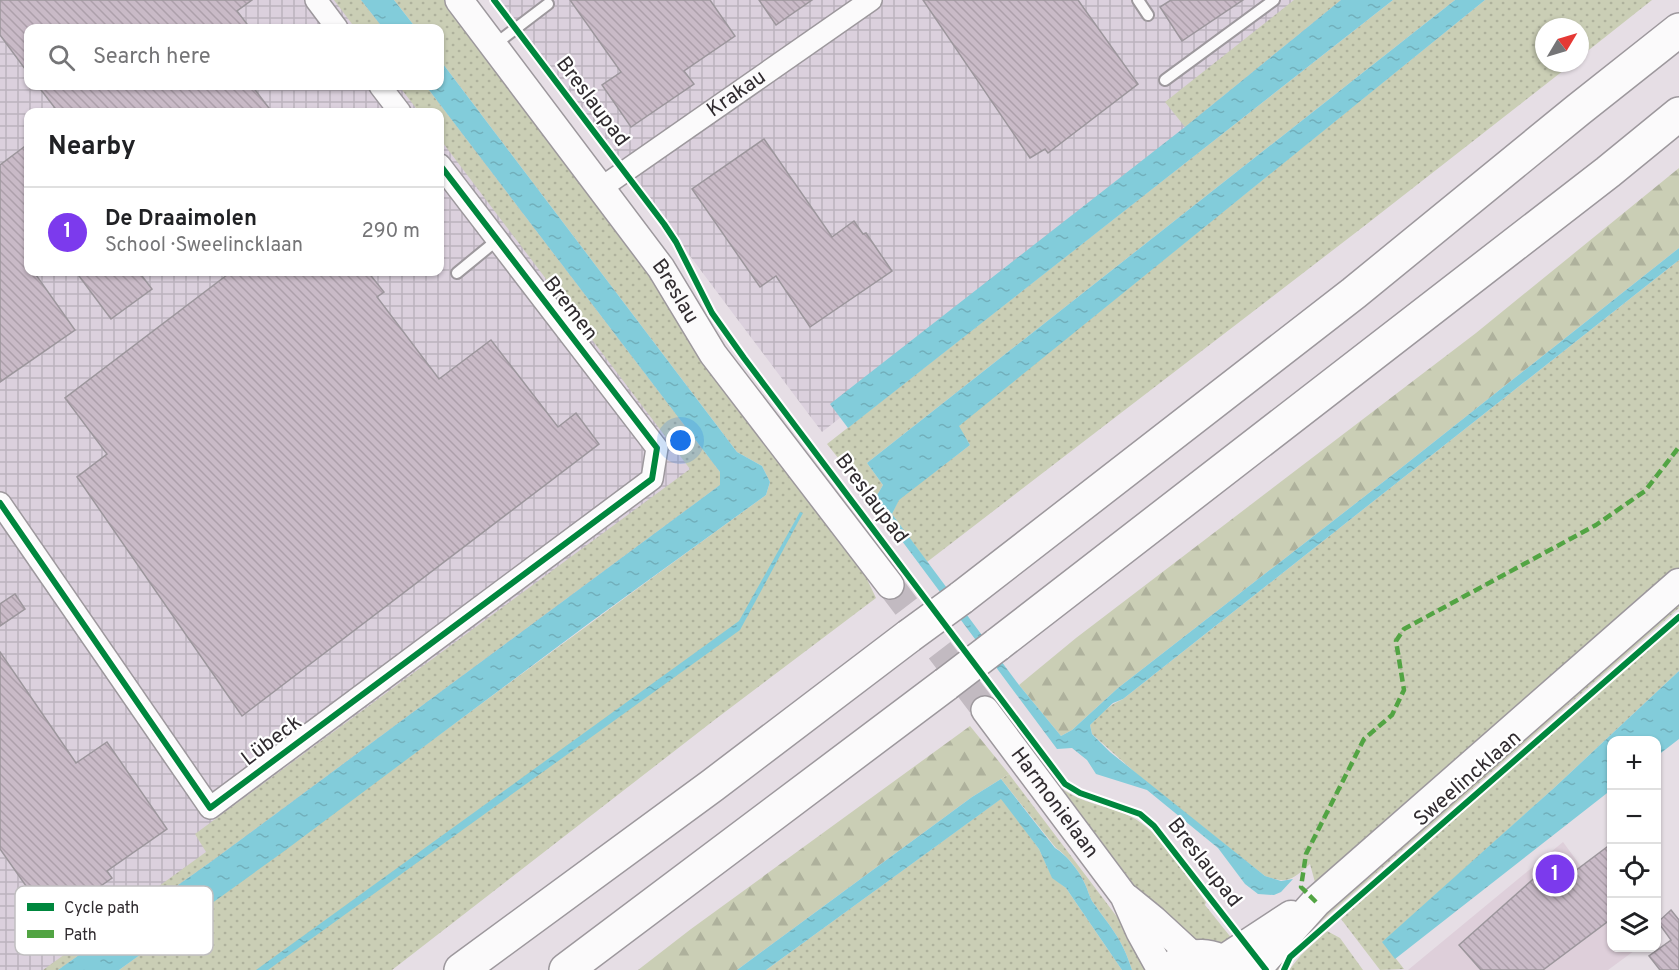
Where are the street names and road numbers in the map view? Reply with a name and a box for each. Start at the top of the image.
street label: Breslaupad [549,51,635,153]
street label: Krakau [702,64,771,124]
street label: Breslau [645,253,705,329]
street label: Bremen [536,271,604,347]
street label: Breslaupad [828,448,914,550]
street label: Lübeck [236,709,308,773]
street label: Sweelincklaan [1409,725,1527,833]
street label: Harmonielaan [1004,742,1105,864]
street label: Breslaupad [1161,813,1247,913]

